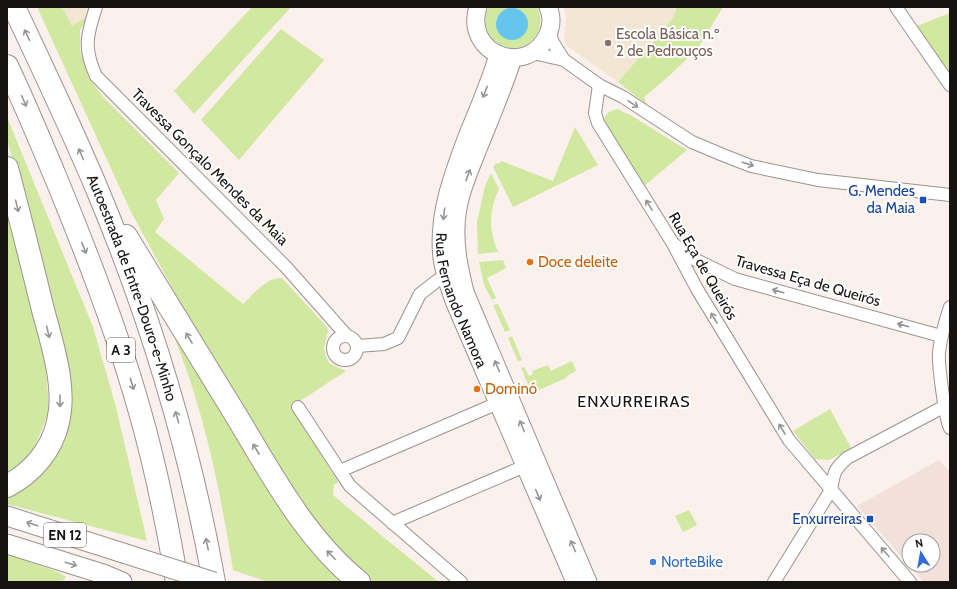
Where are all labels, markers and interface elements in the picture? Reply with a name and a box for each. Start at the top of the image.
place label: Escola Básica n.º 2 de Pedrouços [616,25,720,60]
one-way arrow [23,30,30,42]
marker: Escola Básica n.º 2 de Pedrouços [603,38,613,48]
street label: Travessa Gonçalo Mendes da Maia [128,85,293,250]
one-way arrow [481,85,489,97]
one-way arrow [21,95,28,107]
one-way arrow [627,100,638,108]
one-way arrow [77,148,84,160]
one-way arrow [741,161,754,168]
one-way arrow [464,170,472,182]
street label: Autoestrada de Entre-Douro-e-Minho [83,172,180,403]
place label: G. Mendes da Maia [848,182,916,217]
marker: G. Mendes da Maia [918,195,928,205]
one-way arrow [13,199,21,212]
one-way arrow [644,199,652,211]
one-way arrow [440,207,447,220]
street label: Rua Eça de Queirós [665,209,741,323]
street label: Rua Fernando Namora [432,232,491,371]
one-way arrow [81,241,88,253]
street label: Travessa Eça de Queirós [733,252,883,310]
place label: Doce deleite [538,253,618,271]
marker: Doce deleite [525,257,535,267]
one-way arrow [772,286,785,294]
one-way arrow [710,312,718,324]
one-way arrow [897,321,910,329]
one-way arrow [45,325,53,338]
one-way arrow [184,332,192,344]
road number: A 3 [107,338,135,362]
one-way arrow [493,361,500,373]
one-way arrow [129,377,136,390]
place label: Dominó [485,380,537,398]
marker: Dominó [472,384,482,394]
district label: ENXURREIRAS [577,392,691,411]
one-way arrow [56,394,64,407]
one-way arrow [173,411,180,424]
one-way arrow [517,421,525,433]
one-way arrow [777,423,785,435]
one-way arrow [252,443,260,455]
one-way arrow [535,489,542,501]
place label: Enxurreiras [792,510,862,528]
marker: Enxurreiras [865,514,875,524]
one-way arrow [26,520,39,527]
road number: EN 12 [44,523,86,547]
north arrow [901,533,941,573]
text: N [914,536,924,551]
one-way arrow [202,537,210,550]
one-way arrow [568,540,576,552]
one-way arrow [880,547,889,558]
one-way arrow [326,550,336,560]
place label: NorteBike [661,553,723,571]
marker: NorteBike [648,557,658,567]
one-way arrow [64,561,77,568]

